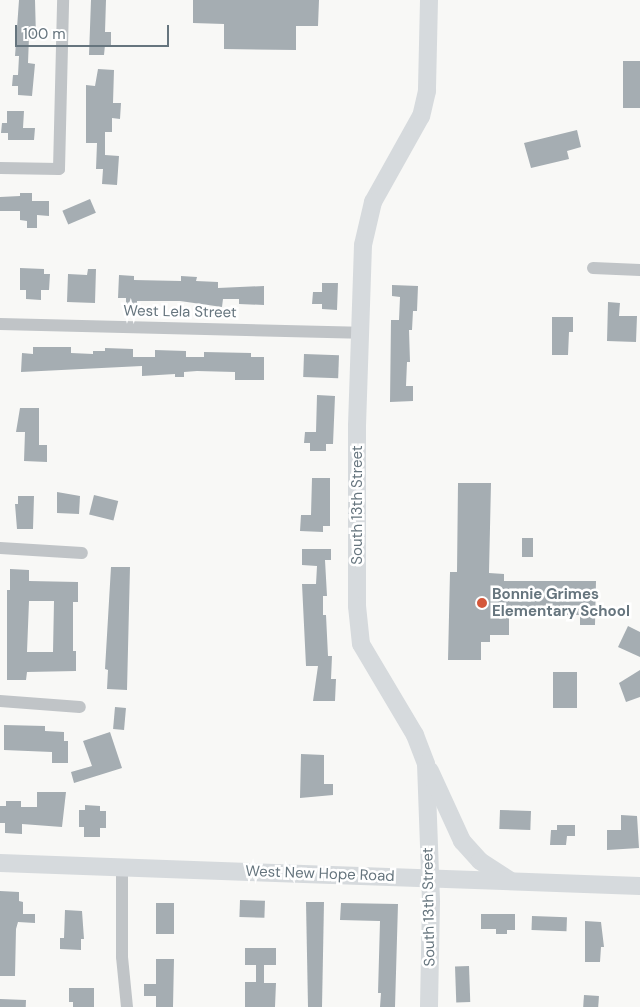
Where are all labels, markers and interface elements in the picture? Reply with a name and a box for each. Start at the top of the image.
scale bar [18,15,171,47]
text: 100 m [23,24,66,44]
street label: West Lela Street [123,302,237,322]
street label: South 13th Street [349,445,367,565]
place label: Bonnie Grimes Elementary School [492,585,630,620]
marker: Bonnie Grimes Elementary School [476,597,488,609]
street label: South 13th Street [419,847,439,967]
street label: West New Hope Road [245,862,395,886]

